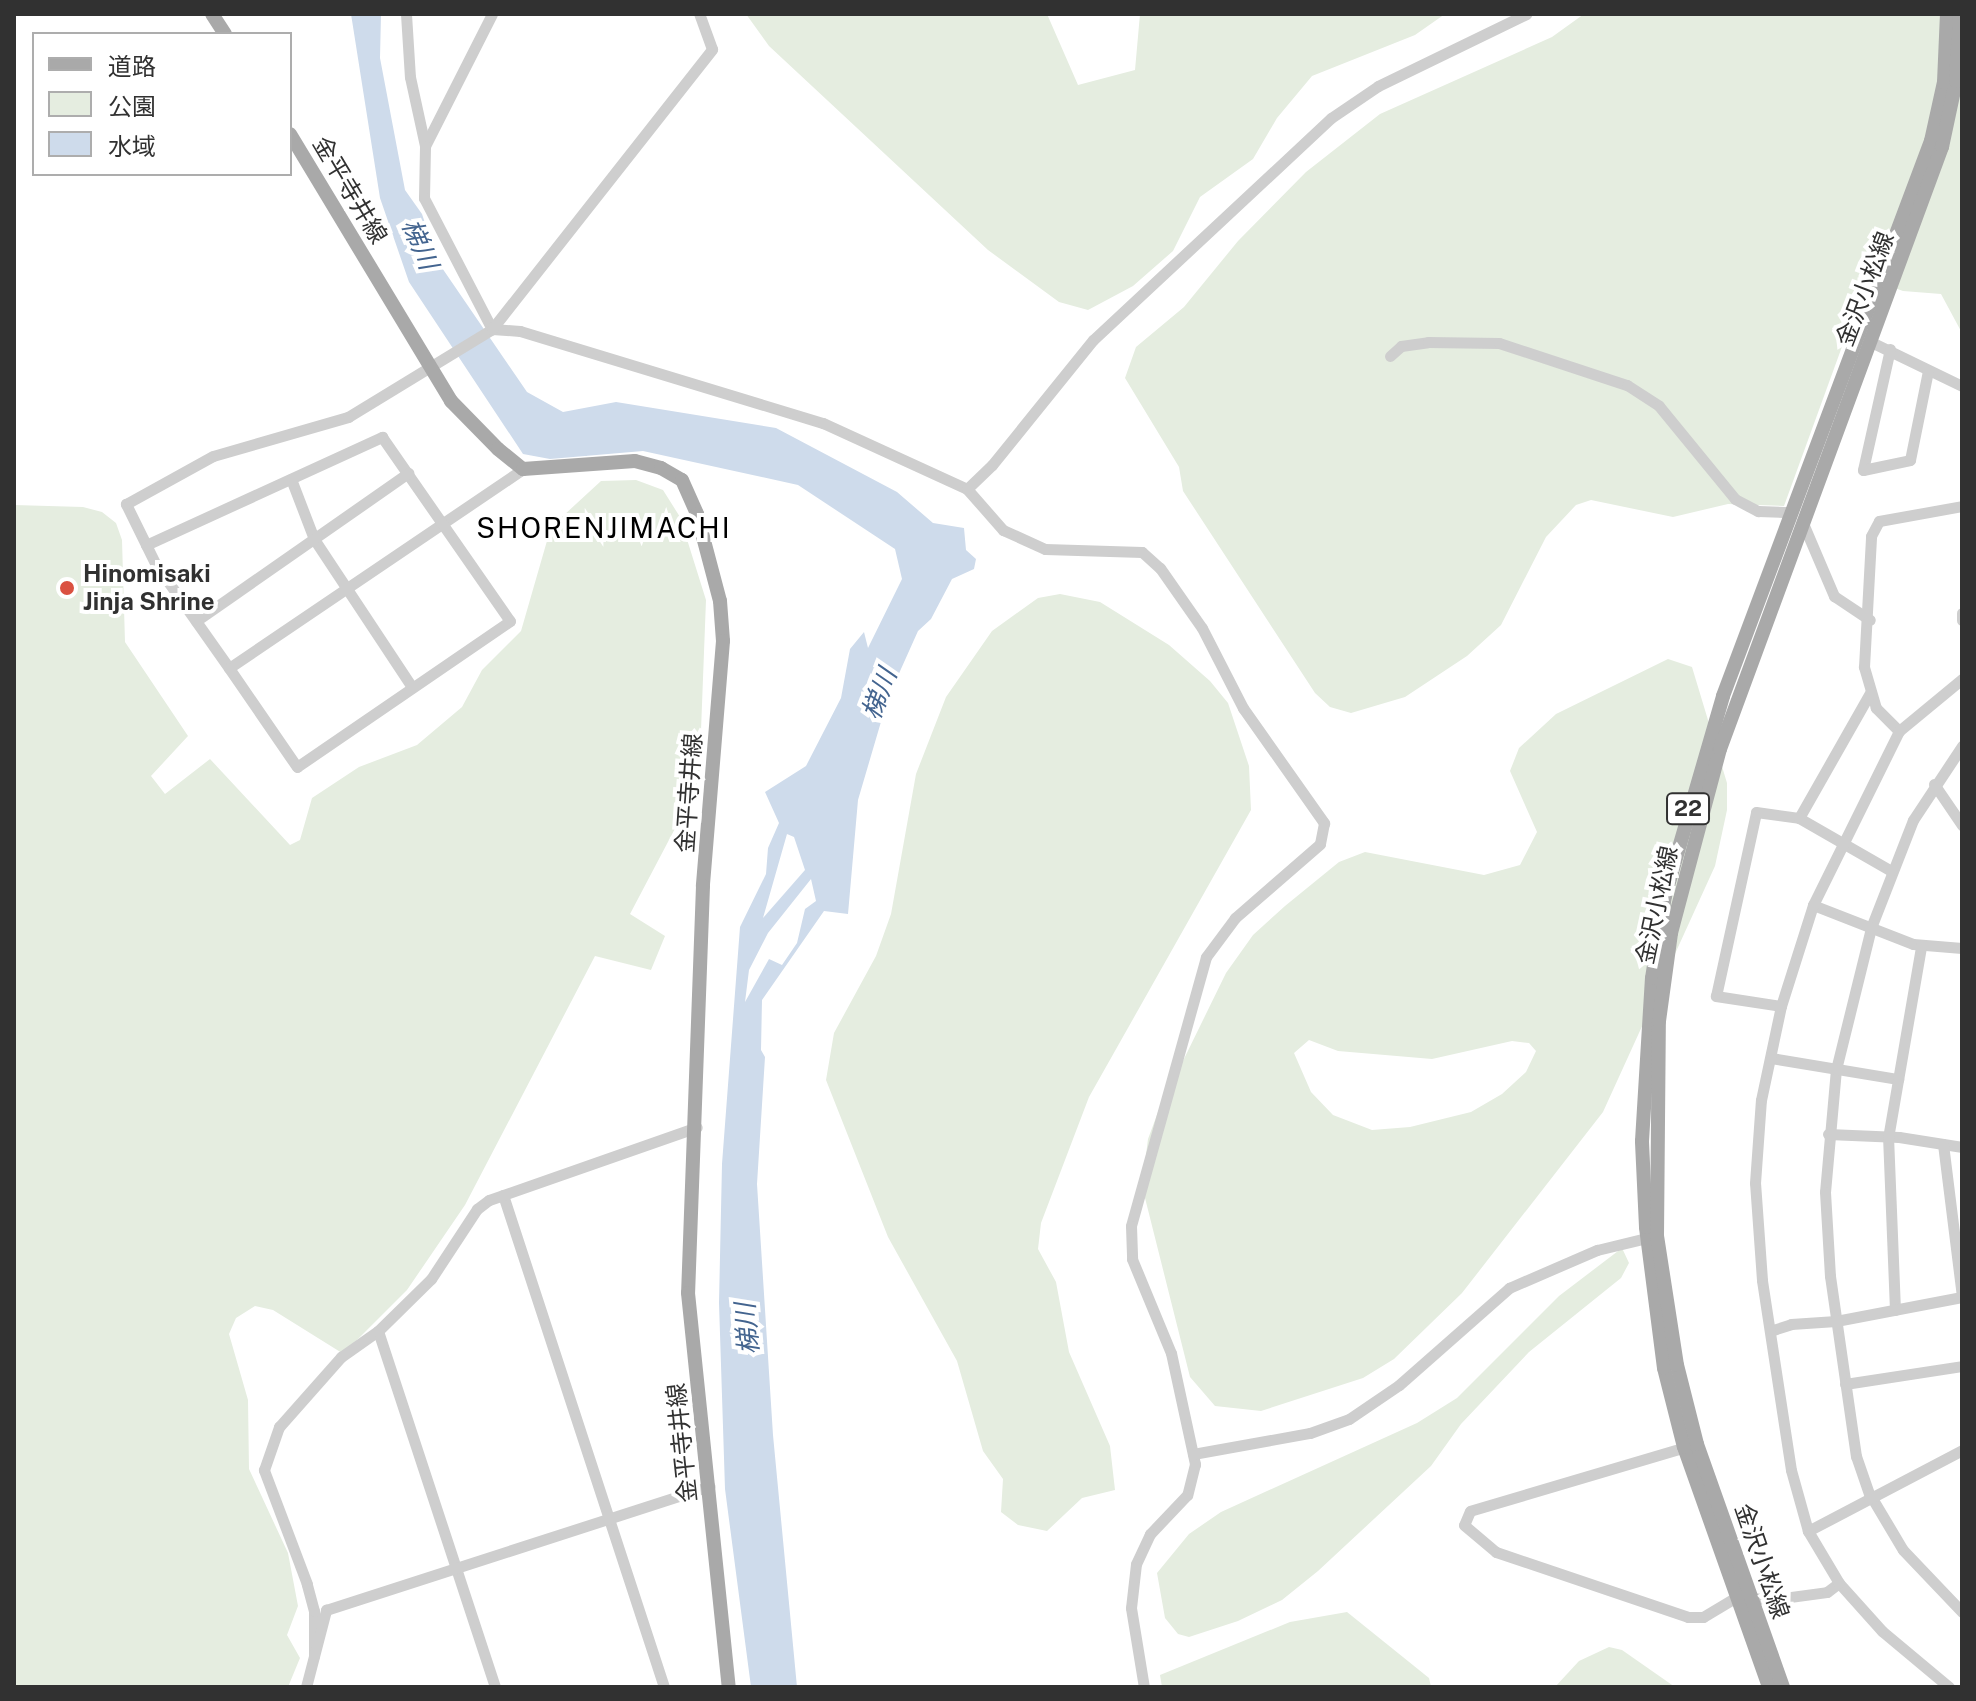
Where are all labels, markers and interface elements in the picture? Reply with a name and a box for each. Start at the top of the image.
legend [32,32,292,176]
text: 道路 [108,52,156,80]
text: 公園 [108,92,156,120]
street label: 金平寺井線 [307,131,393,249]
text: 水域 [108,132,156,160]
water label: 梯川 [395,214,445,274]
street label: 金沢小松線 [1830,228,1900,350]
district label: SHORENJIMACHI [476,511,732,545]
place label: Hinomisaki Jinja Shrine [83,560,215,616]
marker: Hinomisaki Jinja Shrine [58,579,76,597]
water label: 梯川 [855,664,903,724]
street label: 金平寺井線 [670,732,708,854]
road number: 22 [1666,791,1710,827]
street label: 金沢小松線 [1630,843,1684,967]
water label: 梯川 [729,1302,765,1356]
street label: 金平寺井線 [661,1382,703,1504]
street label: 金沢小松線 [1729,1500,1795,1622]

